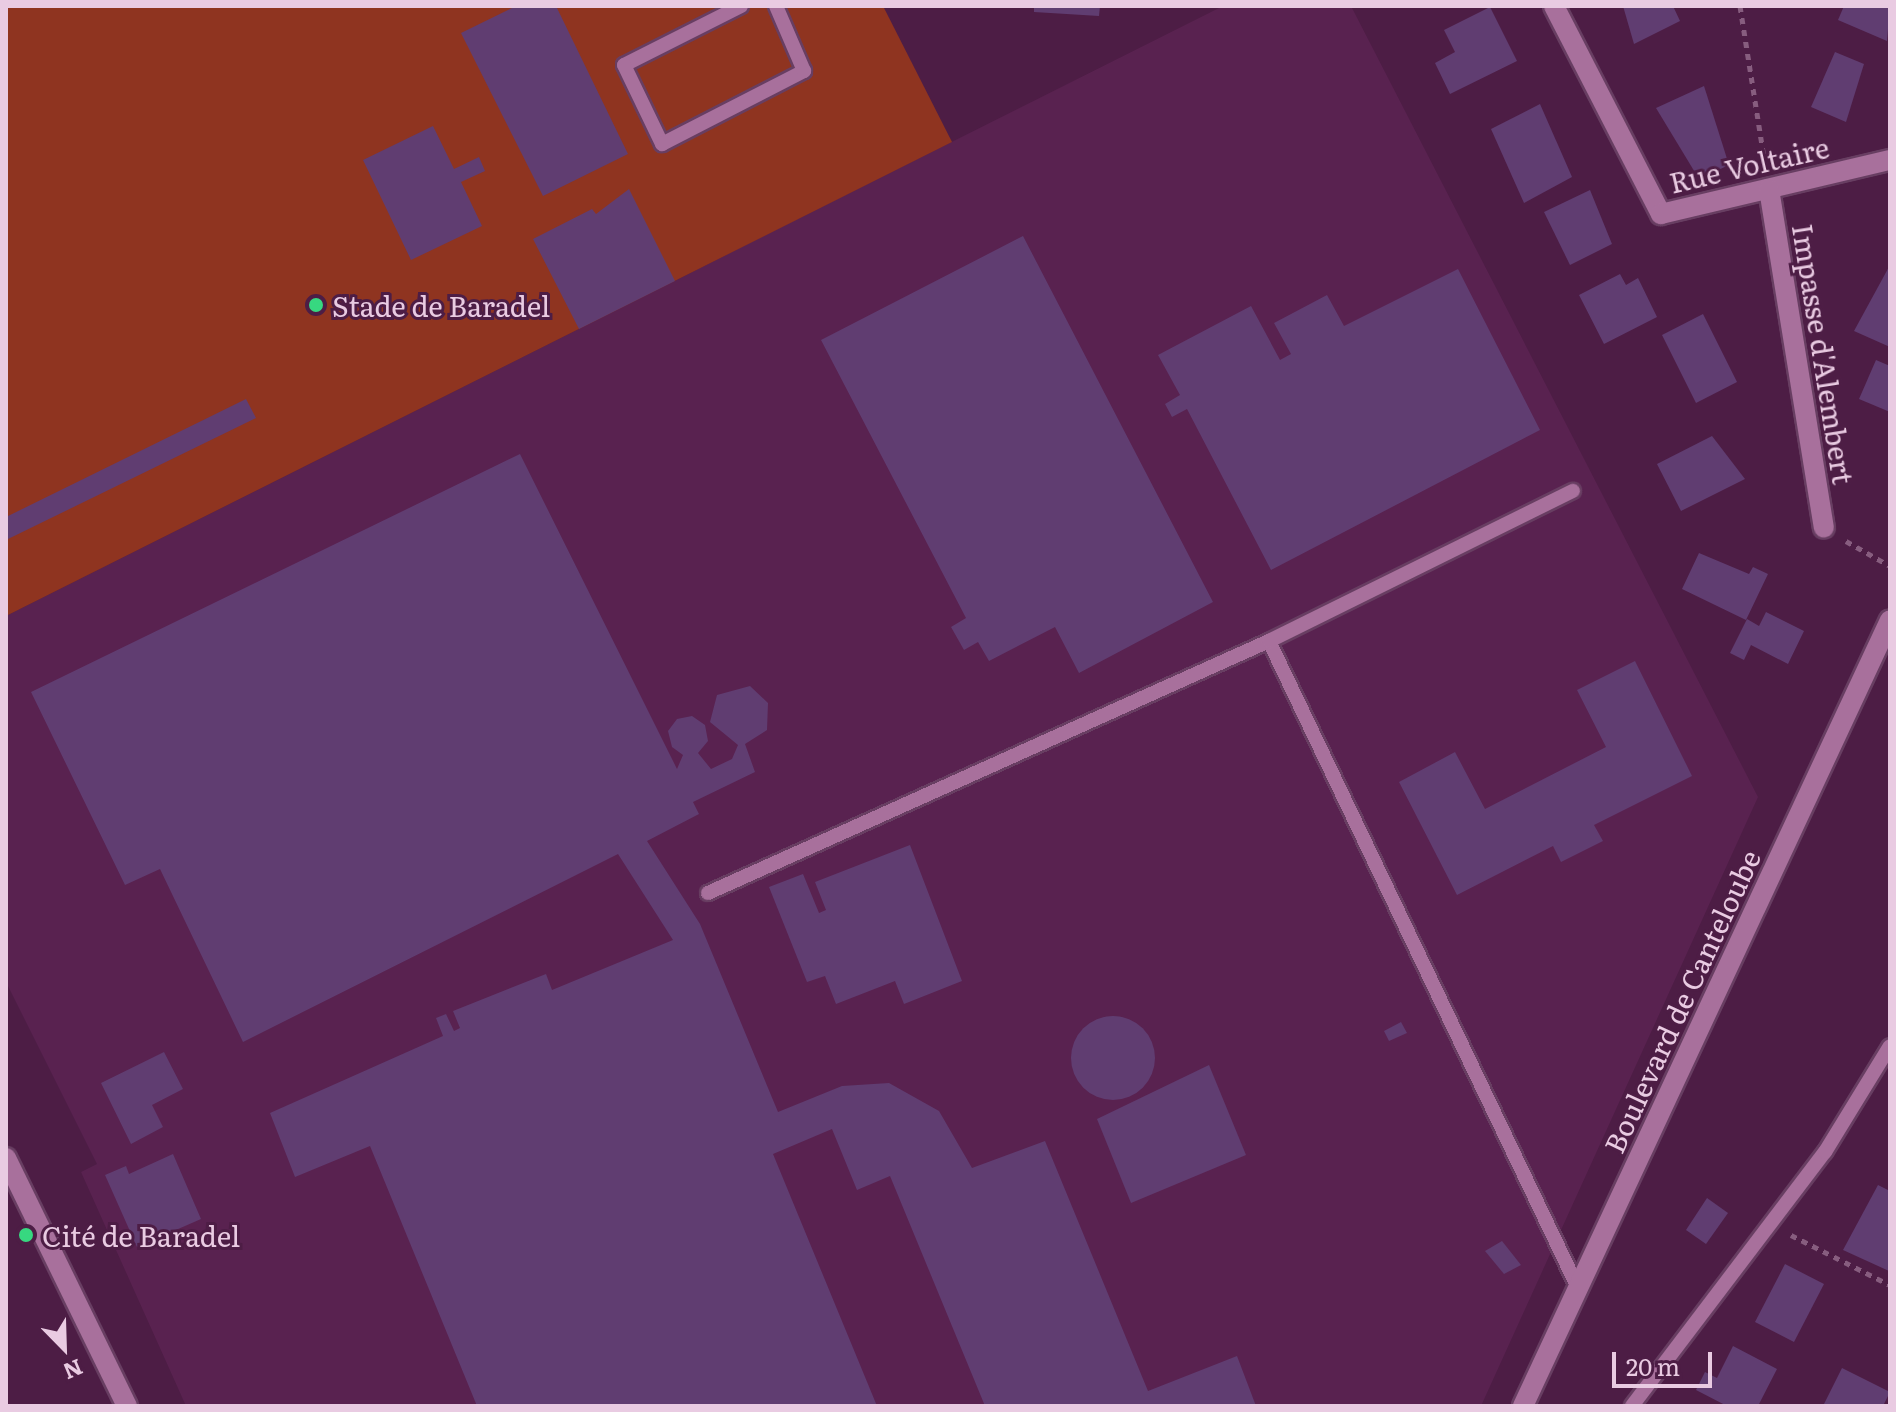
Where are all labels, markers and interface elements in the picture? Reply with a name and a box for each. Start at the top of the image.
street label: Rue Voltaire [1666,129,1832,199]
street label: Impasse d'Alembert [1787,221,1861,487]
place label: Stade de Baradel [332,288,550,322]
marker: Stade de Baradel [307,296,325,314]
street label: Boulevard de Canteloube [1596,844,1766,1158]
place label: Cité de Baradel [42,1218,240,1252]
marker: Cité de Baradel [17,1226,35,1244]
north arrow [24,1308,104,1388]
scale bar [1616,1336,1716,1386]
text: 20 m [1626,1348,1680,1383]
text: N [59,1352,89,1389]

